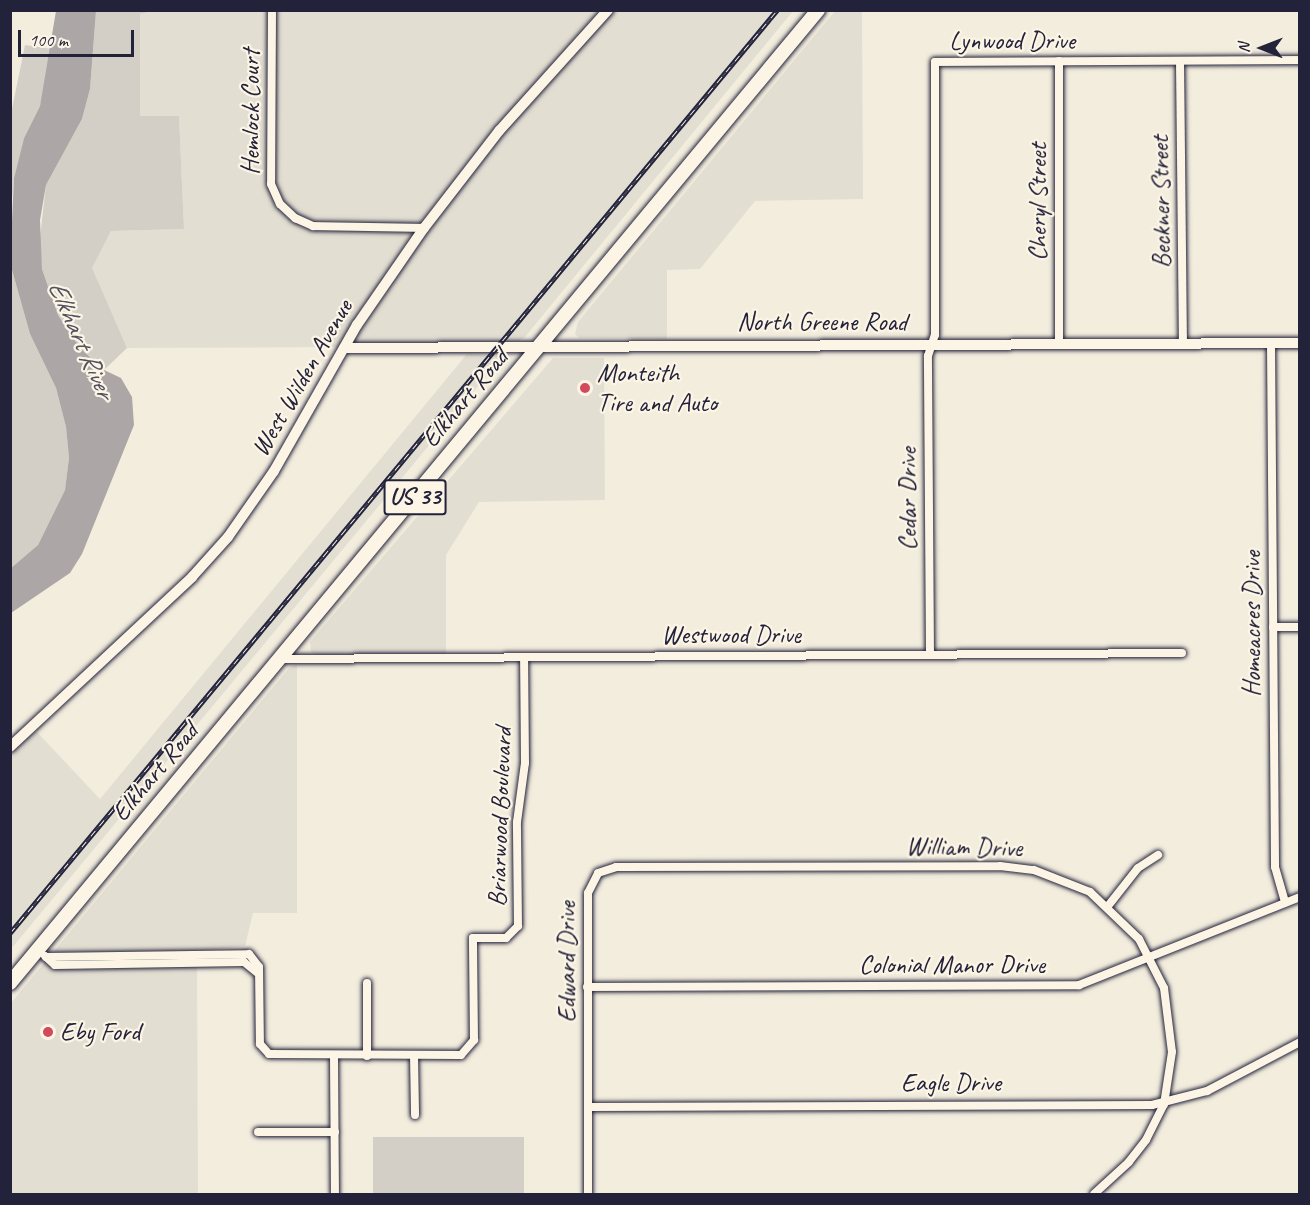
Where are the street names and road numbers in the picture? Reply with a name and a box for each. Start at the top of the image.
street label: Lynwood Drive [949,25,1075,57]
street label: Hemlock Court [235,49,267,175]
street label: Beckner Street [1144,135,1178,269]
street label: Cheryl Street [1022,143,1054,261]
street label: West Wilden Avenue [244,294,360,462]
street label: North Greene Road [737,306,907,338]
street label: Elkhart Road [415,343,515,453]
street label: Cedar Drive [892,447,924,551]
road number: US 33 [384,476,446,518]
street label: Homeacres Drive [1236,551,1268,697]
street label: Westwood Drive [661,619,801,651]
street label: Elkhart Road [105,717,205,827]
street label: Briarwood Boulevard [481,726,519,908]
street label: William Drive [906,830,1022,864]
street label: Edward Drive [551,901,583,1023]
street label: Colonial Manor Drive [859,949,1045,981]
street label: Eagle Drive [901,1067,1001,1099]

